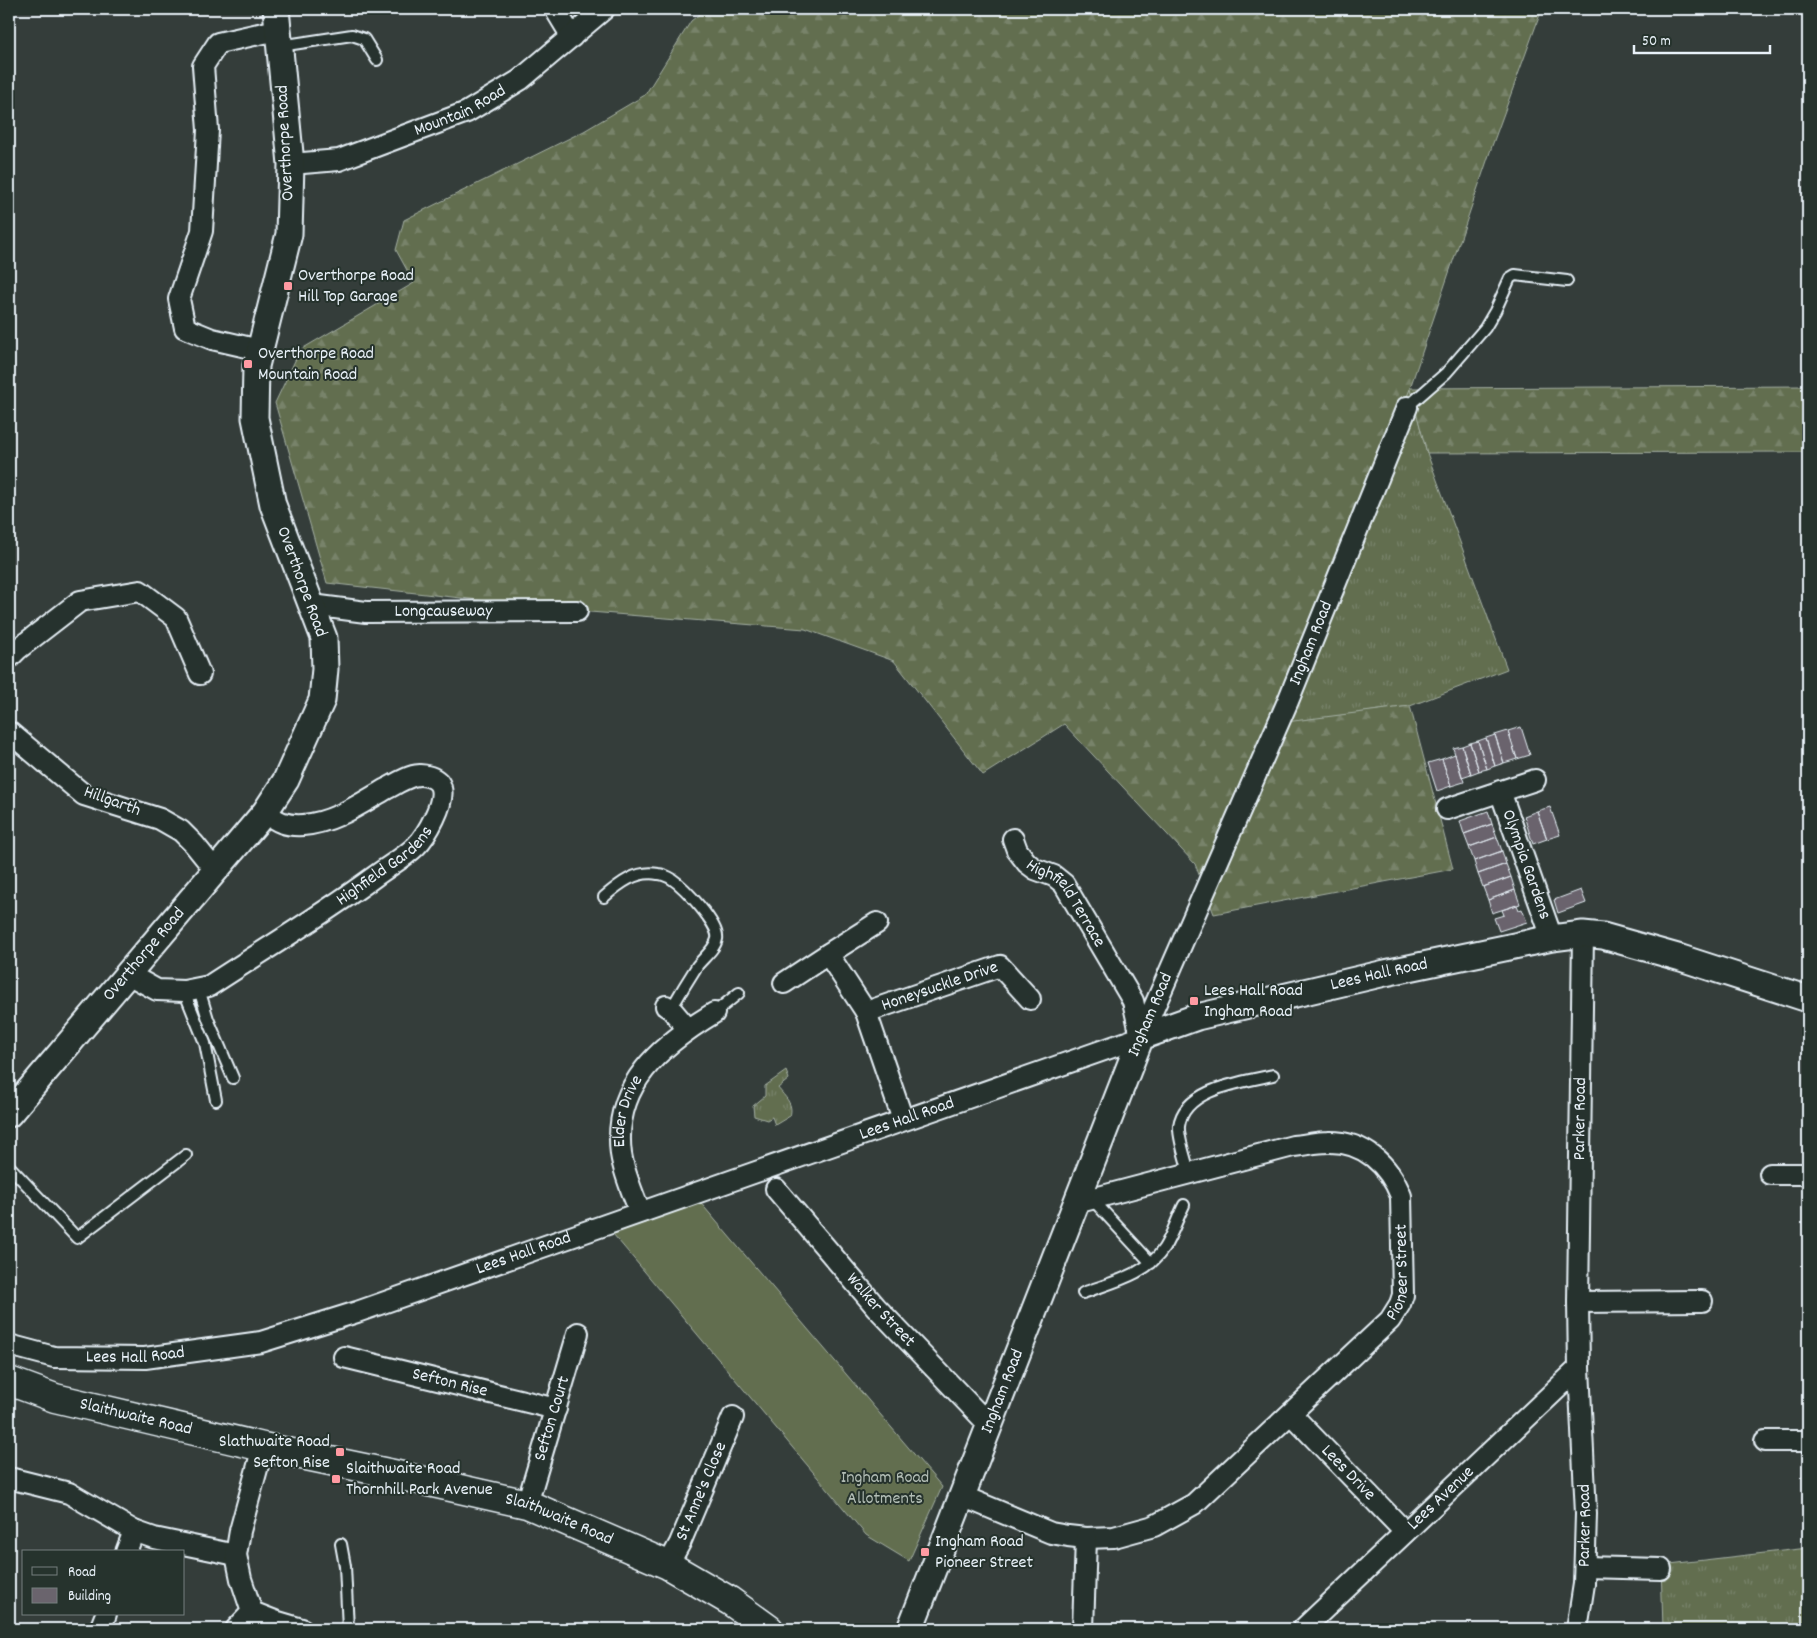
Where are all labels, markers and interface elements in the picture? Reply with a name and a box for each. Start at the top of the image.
scale bar [1634,22,1771,54]
text: 50 m [1642,31,1671,53]
street label: Mountain Road [411,79,511,143]
street label: Overthorpe Road [270,84,302,202]
place label: Overthorpe Road Hill Top Garage [298,264,414,310]
marker: Overthorpe Road Hill Top Garage [282,280,294,292]
place label: Overthorpe Road Mountain Road [258,342,374,388]
marker: Overthorpe Road Mountain Road [242,358,254,370]
street label: Overthorpe Road [269,523,333,641]
street label: Ingham Road [1283,597,1340,689]
street label: Longcauseway [395,599,493,624]
street label: Hillgarth [80,780,144,824]
street label: Olympia Gardens [1495,806,1557,923]
street label: Highfield Gardens [331,821,440,912]
street label: Highfield Terrace [1020,854,1111,952]
street label: Overthorpe Road [97,902,191,1007]
street label: Lees Hall Road [1328,952,1430,998]
street label: Honeysuckle Drive [878,955,1002,1018]
street label: Ingham Road [1122,969,1180,1061]
place label: Lees Hall Road Ingham Road [1204,979,1303,1025]
marker: Lees Hall Road Ingham Road [1188,995,1200,1007]
street label: Elder Drive [607,1070,649,1148]
street label: Parker Road [1567,1077,1594,1161]
street label: Lees Hall Road [856,1091,958,1147]
street label: Pioneer Street [1380,1223,1415,1326]
street label: Lees Hall Road [473,1225,575,1282]
street label: Walker Street [840,1268,921,1353]
street label: Lees Hall Road [86,1340,186,1371]
street label: Ingham Road [975,1346,1030,1437]
street label: Sefton Rise [410,1362,490,1404]
street label: Sefton Court [528,1373,577,1464]
street label: Slaithwaite Road [77,1392,194,1442]
place label: Slathwaite Road Sefton Rise [219,1430,330,1476]
street label: St Anne's Close [670,1438,734,1545]
street label: Lees Drive [1315,1439,1381,1507]
marker: Slathwaite Road Sefton Rise [334,1446,346,1458]
place label: Slaithwaite Road Thornhill Park Avenue [346,1457,493,1503]
street label: Lees Avenue [1402,1460,1480,1536]
park label: Ingham Road Allotments [841,1466,929,1512]
marker: Slaithwaite Road Thornhill Park Avenue [330,1473,342,1485]
street label: Parker Road [1572,1483,1599,1567]
street label: Slaithwaite Road [503,1487,617,1552]
place label: Ingham Road Pioneer Street [935,1530,1034,1576]
marker: Ingham Road Pioneer Street [919,1546,931,1558]
legend [22,1550,185,1616]
text: Road [68,1562,96,1584]
text: Building [68,1586,111,1608]

